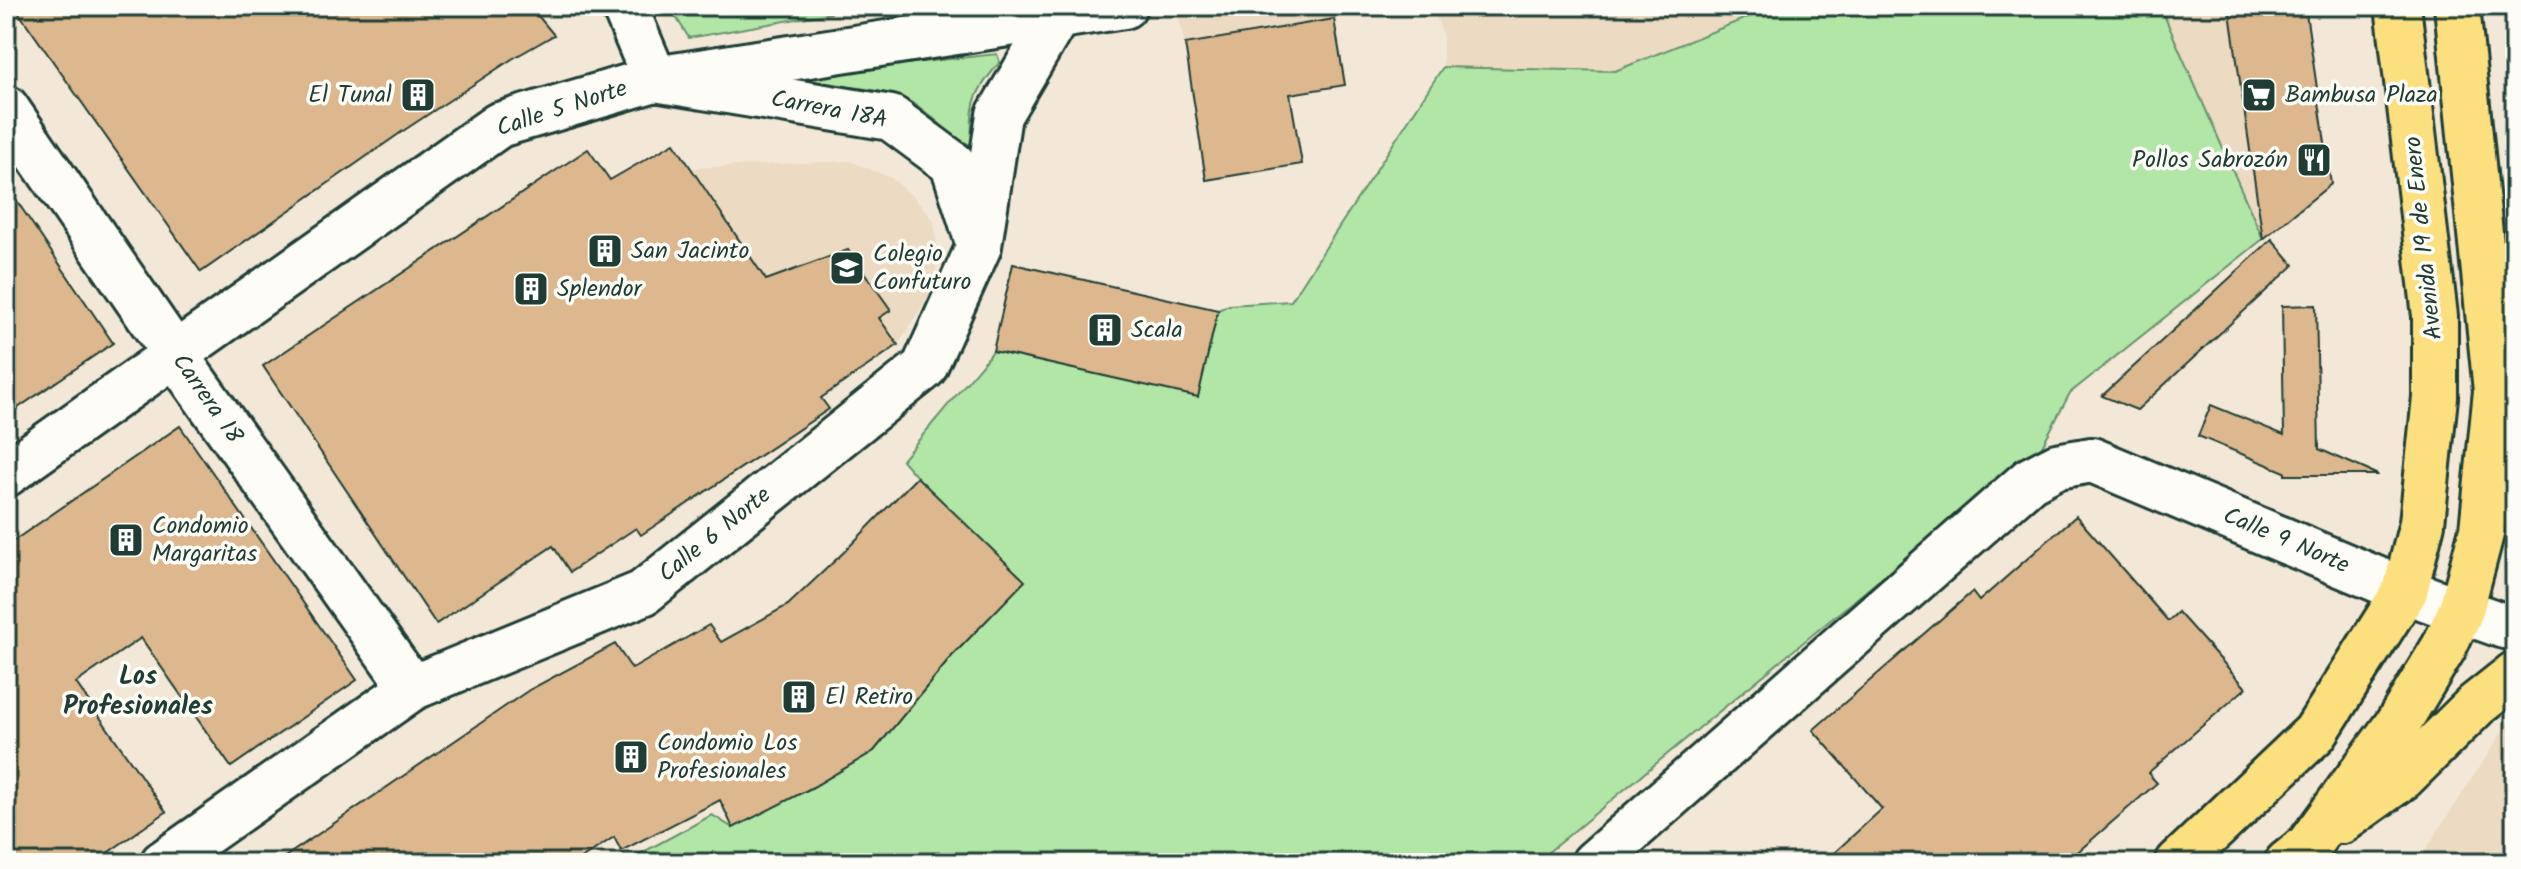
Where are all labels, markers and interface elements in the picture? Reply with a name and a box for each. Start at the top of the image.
street label: Calle 5 Norte [492,69,633,148]
place label: El Tunal [308,76,392,115]
building icon: El Tunal [399,76,437,114]
supermarket icon: Bambusa Plaza [2240,76,2278,114]
place label: Bambusa Plaza [2285,76,2438,115]
street label: Carrera 18A [767,80,891,140]
street label: Avenida 19 de Enero [2394,134,2454,342]
place label: Pollos Sabrozón [2132,141,2288,180]
restaurant icon: Pollos Sabrozón [2295,141,2333,179]
building icon: San Jacinto [586,232,624,270]
place label: San Jacinto [631,232,749,271]
place label: Colegio Confuturo [873,235,971,302]
school or university icon: Colegio Confuturo [828,249,866,287]
building icon: Splendor [512,270,550,308]
place label: Splendor [557,270,644,309]
building icon: Scala [1086,311,1124,349]
place label: Scala [1131,311,1183,350]
street label: Carrera 18 [161,346,253,453]
street label: Calle 6 Norte [650,477,780,593]
street label: Calle 9 Norte [2217,497,2356,585]
place label: Condomio Margaritas [152,507,257,574]
building icon: Condomio Margaritas [107,521,145,559]
district label: Los Profesionales [63,656,213,728]
building icon: El Retiro [780,678,818,716]
place label: El Retiro [825,678,913,717]
place label: Condomio Los Profesionales [657,724,797,791]
building icon: Condomio Los Profesionales [612,738,650,776]

